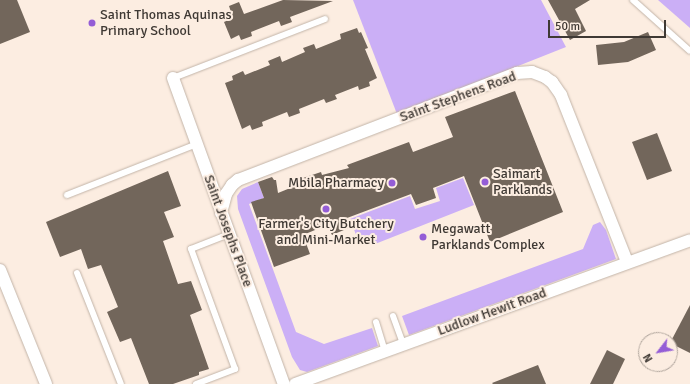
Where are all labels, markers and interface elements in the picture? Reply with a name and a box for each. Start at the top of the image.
place label: Saint Thomas Aquinas Primary School [100,7,232,40]
scale bar [550,12,668,38]
marker: Saint Thomas Aquinas Primary School [87,18,97,28]
text: 50 m [555,19,580,34]
street label: Saint Stephens Road [397,68,519,126]
place label: Saimart Parklands [493,166,552,198]
street label: Saint Josephs Place [200,173,256,289]
place label: Mbila Pharmacy [288,175,384,191]
marker: Saimart Parklands [480,177,490,187]
marker: Mbila Pharmacy [387,178,397,188]
marker: Farmer's City Butchery and Mini-Market [321,204,331,214]
place label: Farmer's City Butchery and Mini-Market [258,216,394,248]
place label: Megawatt Parklands Complex [431,221,545,254]
marker: Megawatt Parklands Complex [418,232,428,242]
street label: Ludlow Hewit Road [435,285,549,339]
north arrow [638,332,678,372]
text: N [641,351,656,365]

